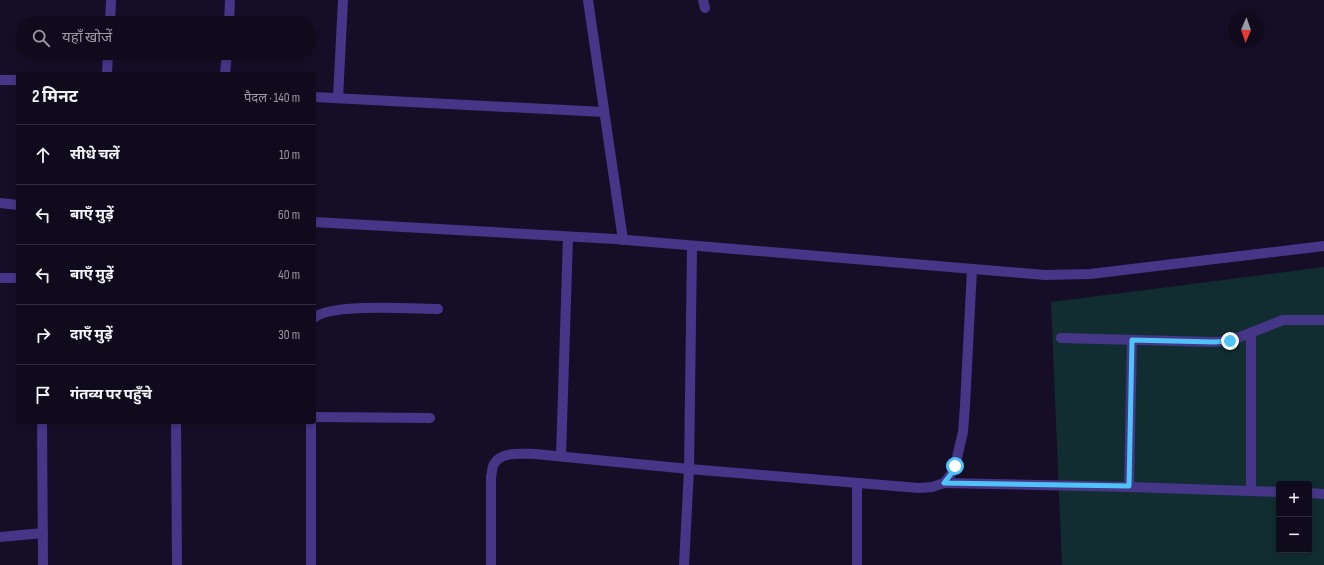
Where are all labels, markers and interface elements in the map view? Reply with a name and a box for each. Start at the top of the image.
north arrow [1228,12,1264,48]
search box [16,16,316,60]
icon: search [30,27,52,49]
text: यहाँ खोजें [62,28,112,47]
text: 2 मिनट [32,87,78,107]
text: पैदल · 140 m [244,90,300,106]
icon: ahead [32,144,54,166]
text: सीधे चलें [70,145,120,164]
text: 10 m [279,147,300,163]
icon: left [32,204,54,226]
text: बाएँ मुड़ें [70,205,113,224]
text: 60 m [278,207,300,223]
icon: left [32,264,54,286]
text: बाएँ मुड़ें [70,265,113,284]
text: 40 m [278,267,300,283]
icon: right [32,324,54,346]
text: दाएँ मुड़ें [70,325,113,344]
text: 30 m [278,327,300,343]
route end [1221,332,1239,350]
icon: arrive [32,384,54,406]
text: गंतव्य पर पहुँचे [70,385,152,404]
route start [946,457,964,475]
map controls [1276,481,1312,553]
button: + [1276,481,1312,517]
button: − [1276,517,1312,553]

